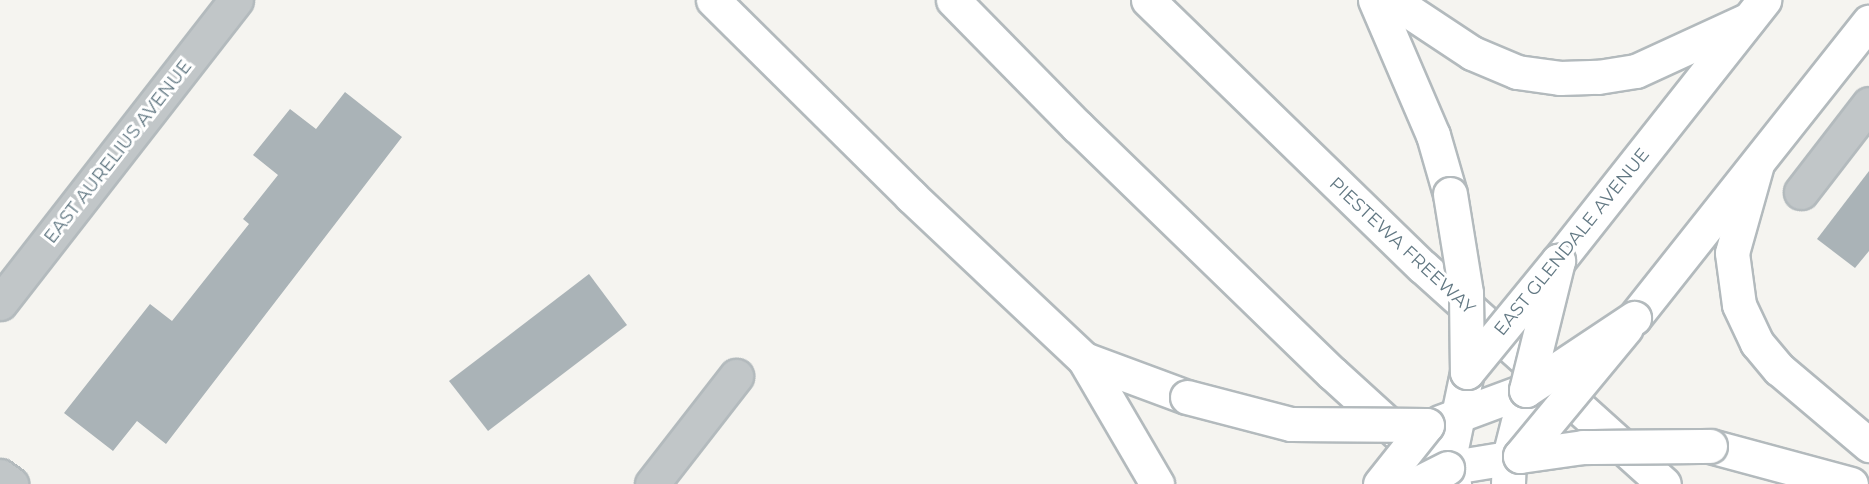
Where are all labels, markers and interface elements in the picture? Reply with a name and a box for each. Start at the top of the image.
street label: EAST AURELIUS AVENUE [40,56,196,248]
street label: EAST GLENDALE AVENUE [1490,144,1654,340]
street label: PIESTEWA FREEWAY [1325,173,1479,319]

